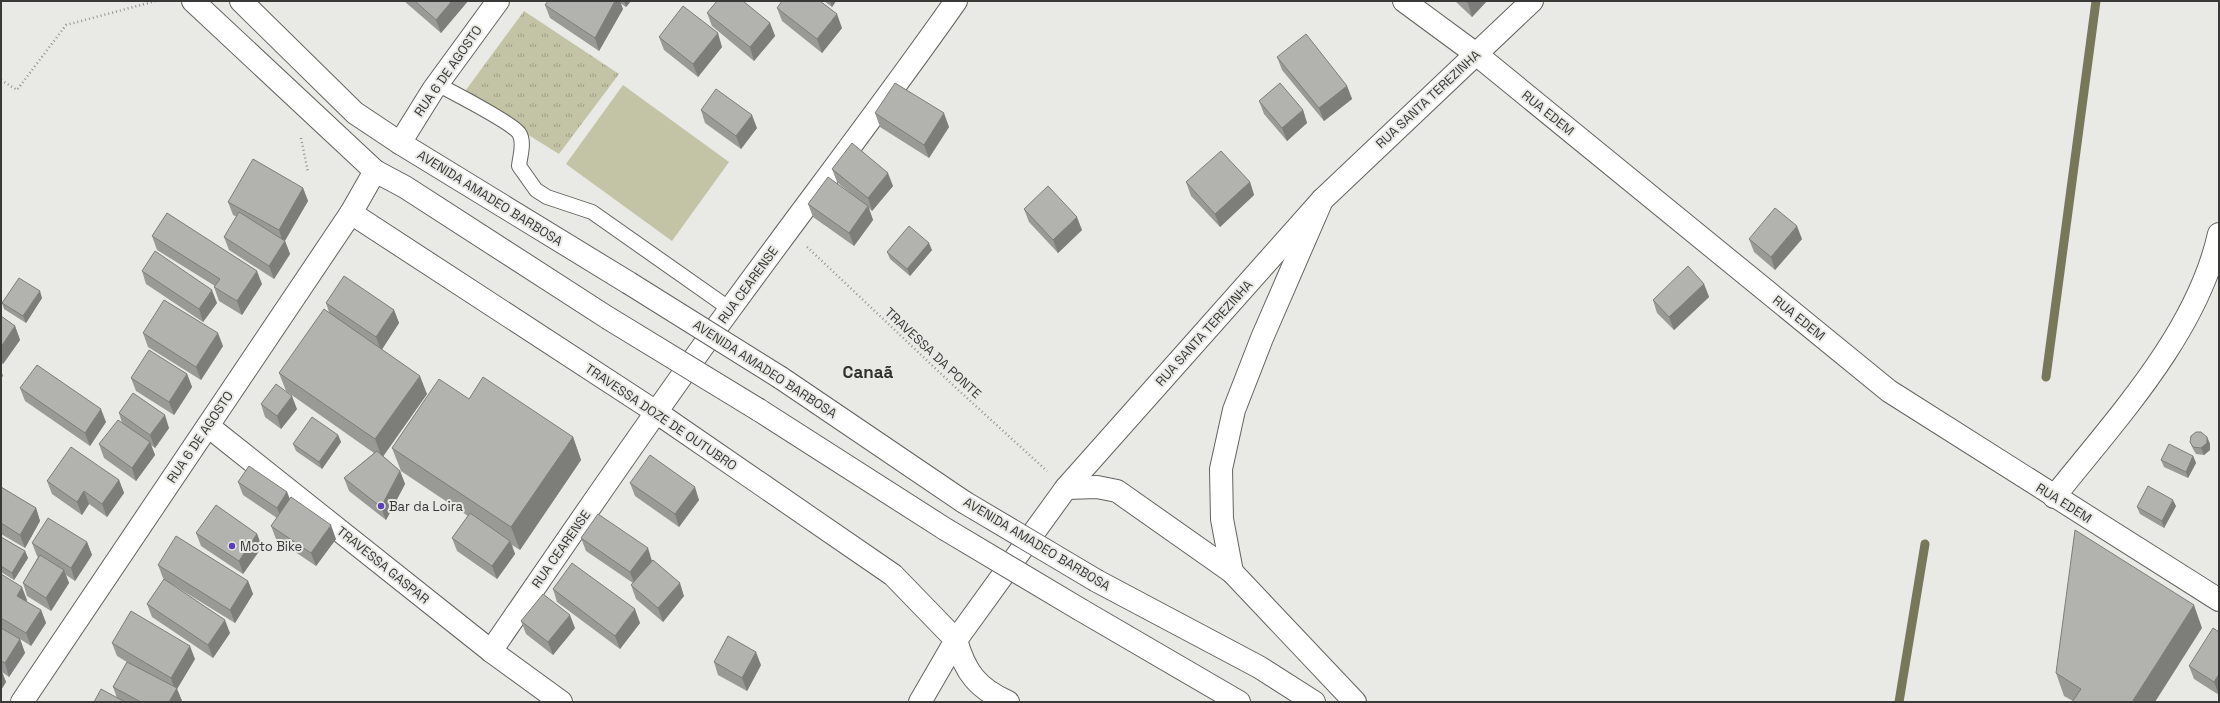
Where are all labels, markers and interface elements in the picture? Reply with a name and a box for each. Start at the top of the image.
street label: RUA 6 DE AGOSTO [410,22,486,120]
street label: RUA SANTA TEREZINHA [1372,46,1484,152]
street label: RUA EDEM [1518,87,1578,139]
street label: AVENIDA AMADEO BARBOSA [414,146,566,250]
street label: RUA CEARENSE [714,243,782,327]
street label: RUA SANTA TEREZINHA [1152,276,1256,390]
street label: RUA EDEM [1769,292,1829,344]
street label: TRAVESSA DA PONTE [881,304,985,402]
street label: AVENIDA AMADEO BARBOSA [690,316,840,422]
street label: TRAVESSA DOZE DE OUTUBRO [582,360,740,474]
district label: Canaã [843,361,894,383]
street label: RUA 6 DE AGOSTO [163,388,237,486]
street label: RUA EDEM [2033,479,2095,527]
street label: AVENIDA AMADEO BARBOSA [960,493,1114,595]
place label: Bar da Loira [389,498,463,515]
marker: Bar da Loira [376,501,386,511]
street label: RUA CEARENSE [528,507,594,591]
street label: TRAVESSA GASPAR [333,522,433,608]
place label: Moto Bike [240,538,302,555]
marker: Moto Bike [227,541,237,551]

